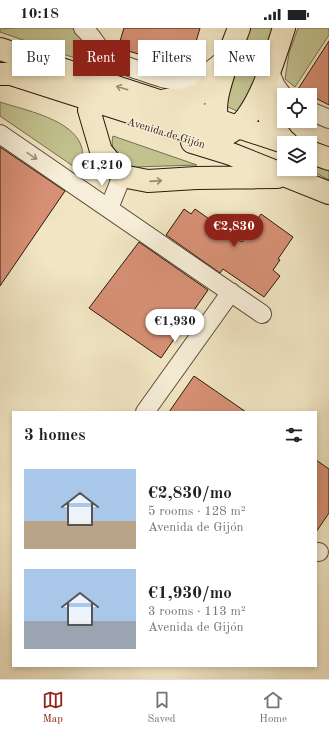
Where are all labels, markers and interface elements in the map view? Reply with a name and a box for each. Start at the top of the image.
text: 10:18 [20,7,59,22]
chip: Buy [12,40,65,76]
chip: Rent [73,40,130,76]
chip: Filters [138,40,206,76]
chip: New [214,40,270,76]
one-way arrow [116,84,129,91]
map controls [277,88,317,176]
button: locate [277,88,317,128]
street label: Avenida de Gijón [126,117,206,151]
button: layers [277,136,317,176]
one-way arrow [26,152,37,160]
pin: €1,210 [69,153,135,187]
text: €1,210 [81,159,123,172]
one-way arrow [149,177,162,184]
pin: €2,830 [201,214,267,248]
text: €2,830 [213,220,255,233]
pin: €1,930 [142,309,208,343]
text: €1,930 [154,315,196,328]
icon: filters [283,424,305,446]
text: 3 homes [24,427,86,444]
icon: home [56,485,104,533]
text: €2,830/mo [148,485,232,502]
text: 5 rooms · 128 m² [148,505,246,518]
text: Avenida de Gijón [148,521,244,534]
icon: home [56,585,104,633]
text: €1,930/mo [148,585,232,602]
text: 3 rooms · 113 m² [148,605,246,618]
text: Avenida de Gijón [148,621,244,634]
tab: Map [42,689,64,727]
tab: Saved [148,689,176,727]
tab: Home [259,689,287,727]

